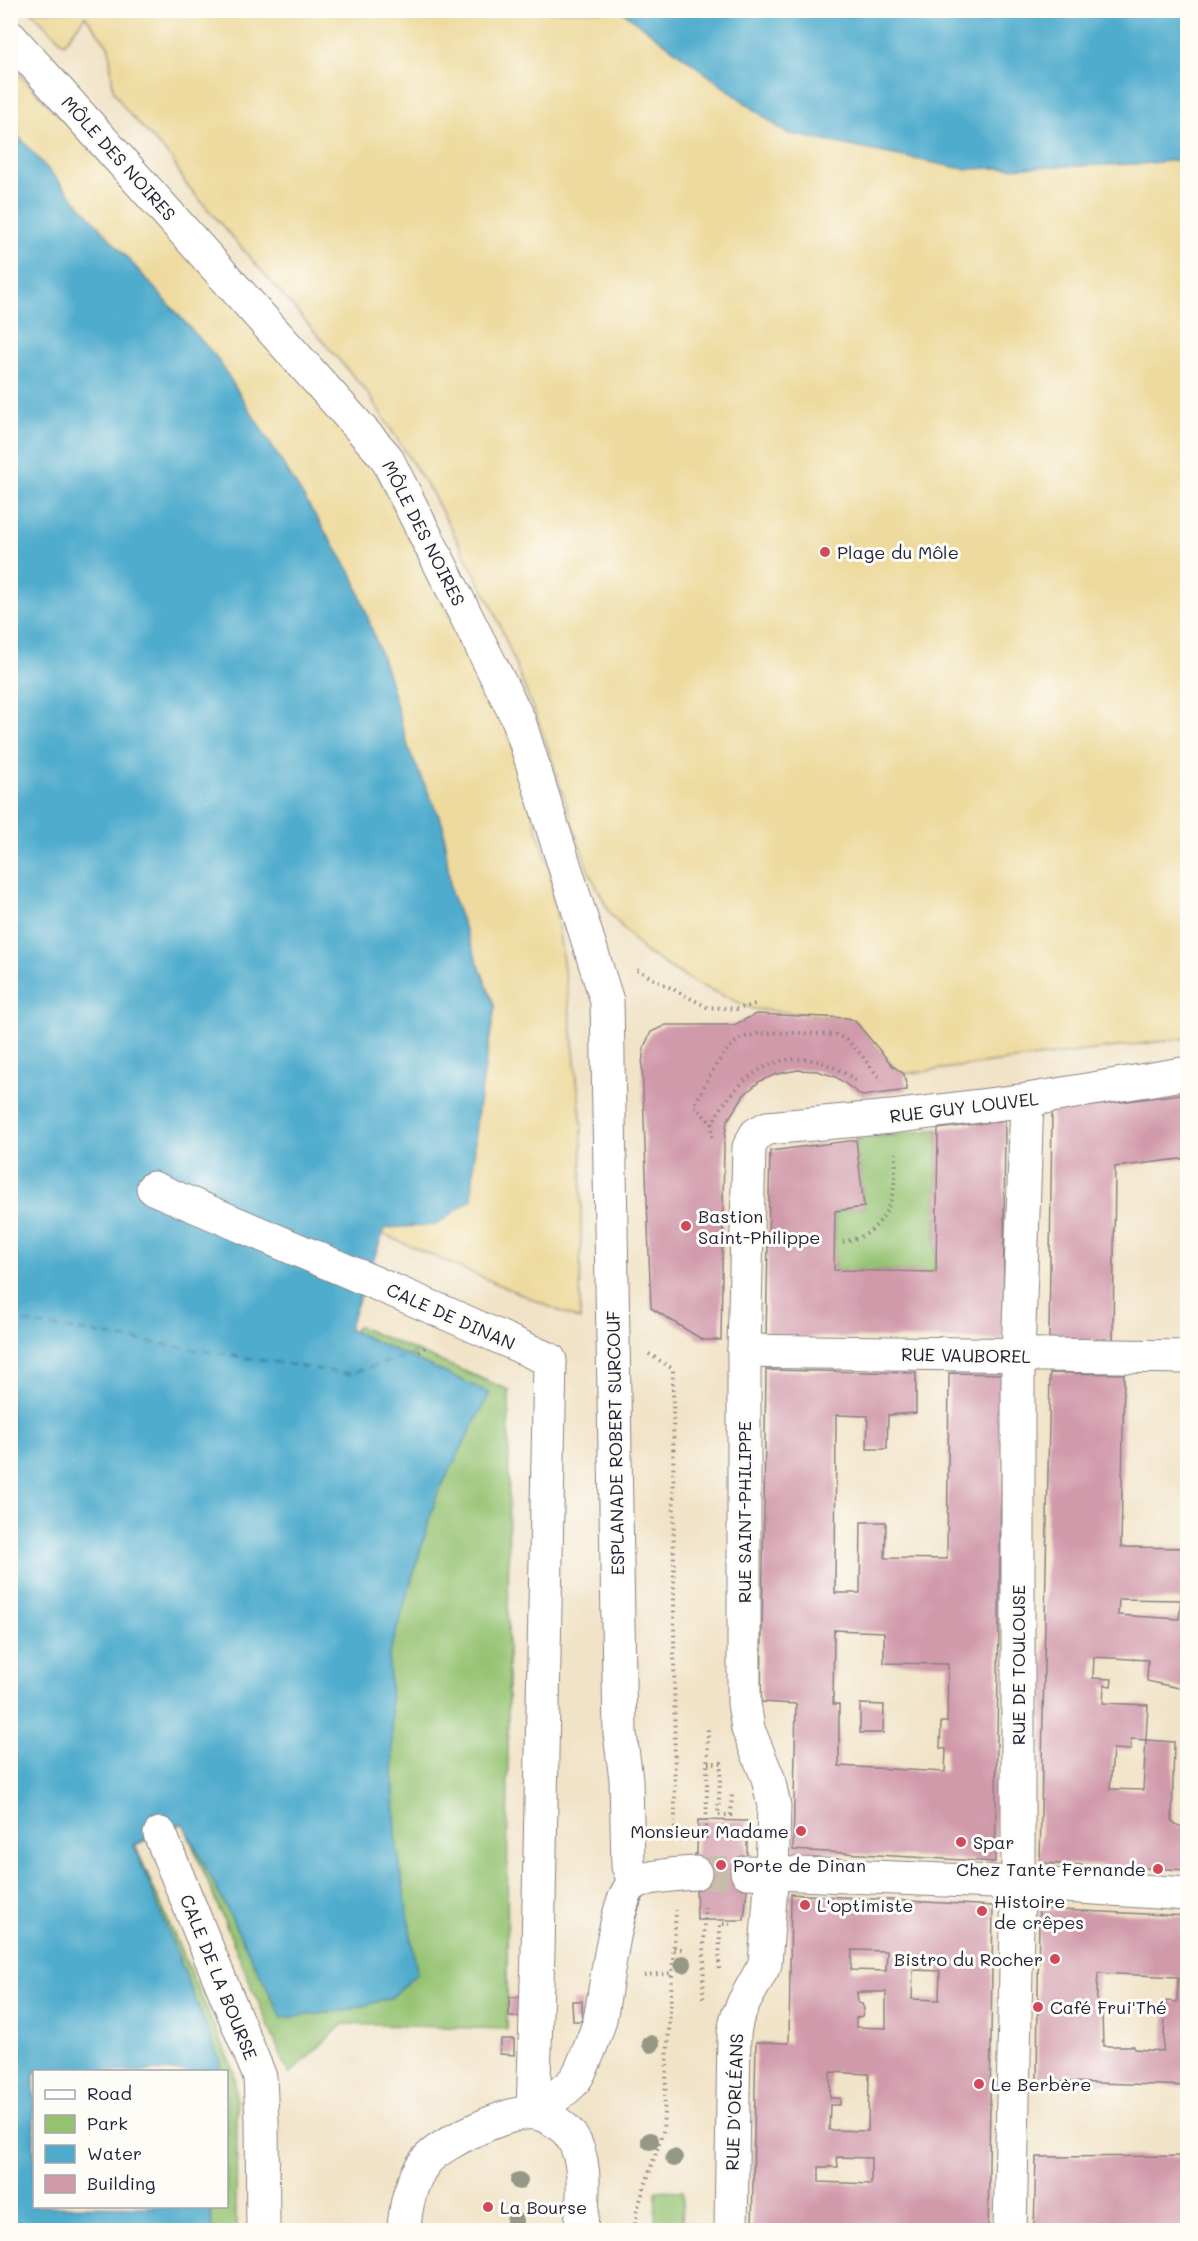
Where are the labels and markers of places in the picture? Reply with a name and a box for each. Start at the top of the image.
place label: Plage du Môle [837,540,959,564]
marker: Plage du Môle [818,545,832,559]
place label: Bastion Saint-Philippe [698,1204,820,1249]
marker: Bastion Saint-Philippe [679,1219,693,1233]
place label: Monsieur Madame [630,1819,789,1843]
marker: Monsieur Madame [794,1824,808,1838]
place label: Spar [973,1830,1015,1854]
marker: Spar [954,1835,968,1849]
place label: Porte de Dinan [733,1853,866,1877]
place label: Chez Tante Fernande [956,1857,1146,1881]
marker: Porte de Dinan [714,1858,728,1872]
marker: Chez Tante Fernande [1151,1862,1165,1876]
place label: Histoire de crêpes [994,1889,1084,1934]
place label: L'optimiste [817,1893,913,1917]
marker: L'optimiste [798,1898,812,1912]
marker: Histoire de crêpes [975,1904,989,1918]
place label: Bistro du Rocher [894,1947,1043,1971]
marker: Bistro du Rocher [1048,1952,1062,1966]
place label: Café Frui'Thé [1050,1995,1167,2019]
marker: Café Frui'Thé [1031,2000,1045,2014]
place label: Le Berbère [991,2072,1092,2096]
marker: Le Berbère [972,2077,986,2091]
place label: La Bourse [500,2195,587,2219]
marker: La Bourse [481,2200,495,2214]

